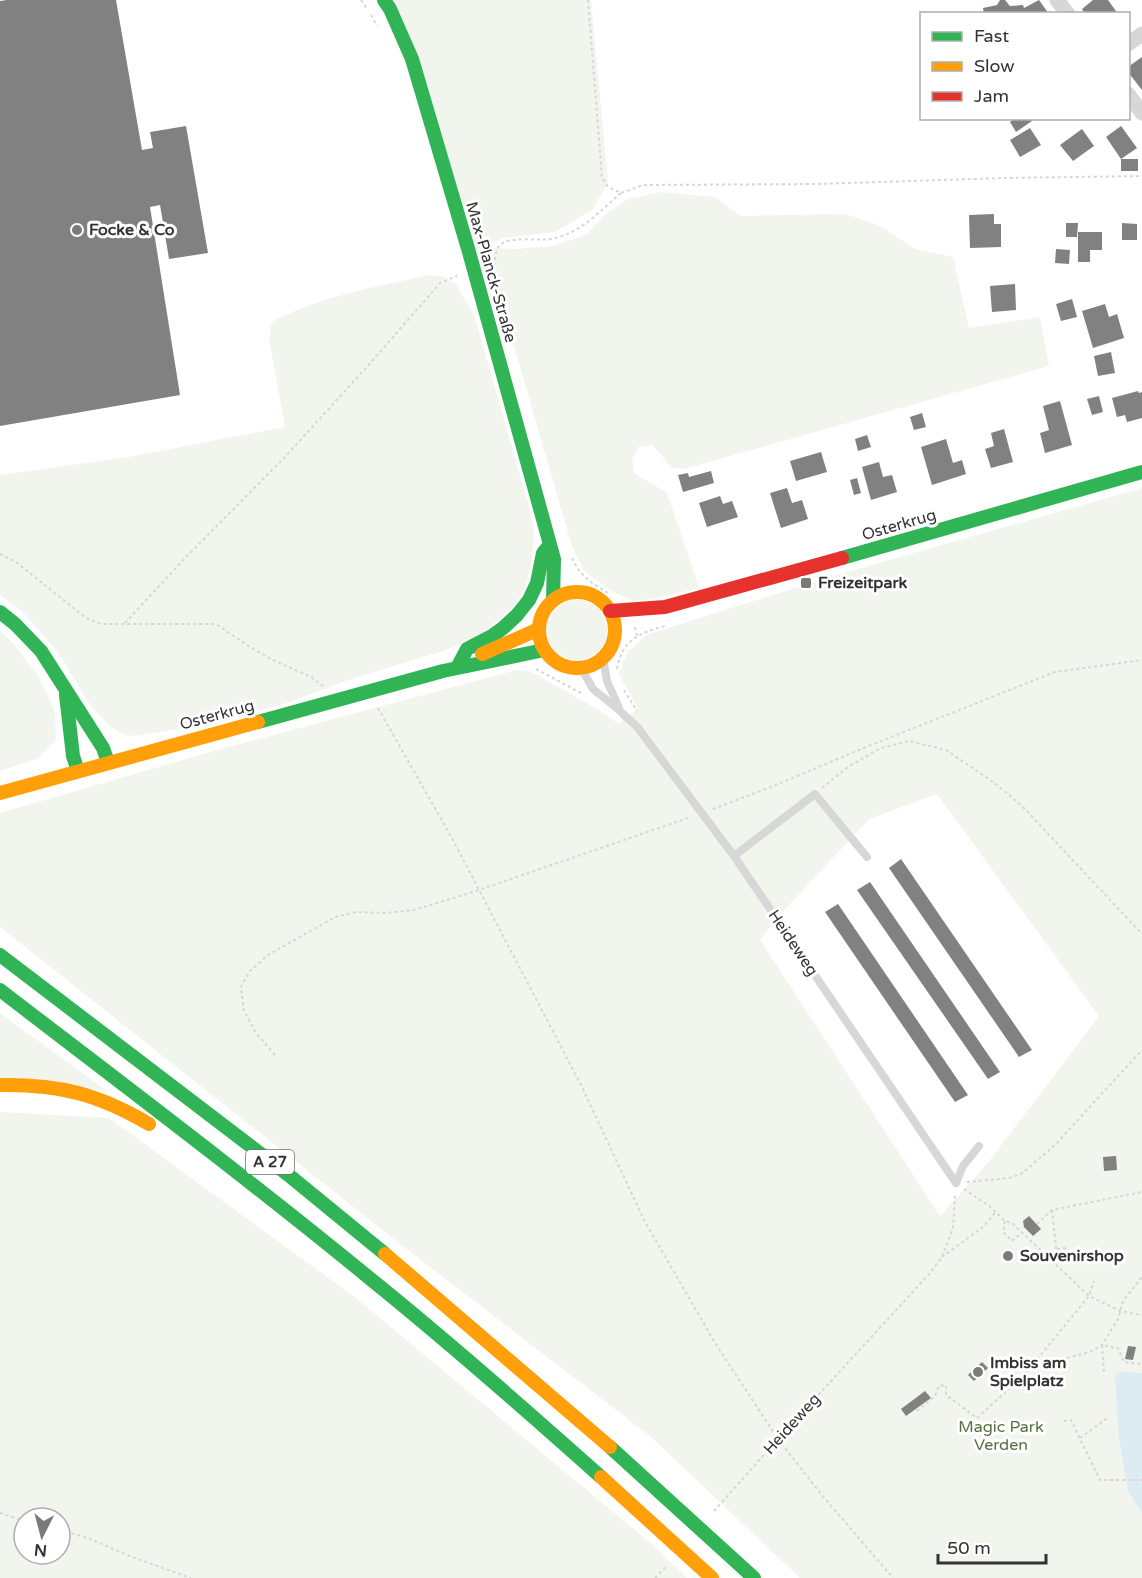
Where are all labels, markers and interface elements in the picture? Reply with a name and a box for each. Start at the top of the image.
legend [920,12,1130,120]
text: Fast [974,25,1009,47]
text: Slow [974,55,1015,77]
text: Jam [974,85,1009,107]
street label: Max-Planck-Straße [461,199,521,345]
place label: Focke & Co [89,220,175,240]
marker: Focke & Co [70,223,84,237]
street label: Osterkrug [860,505,938,545]
place label: Freizeitpark [818,573,908,593]
marker: Freizeitpark [799,576,813,590]
street label: Osterkrug [178,695,256,735]
street label: Heideweg [764,906,822,980]
road number: A 27 [246,1150,294,1174]
place label: Souvenirshop [1020,1246,1124,1266]
marker: Souvenirshop [1001,1249,1015,1263]
place label: Imbiss am Spielplatz [990,1353,1066,1391]
marker: Imbiss am Spielplatz [971,1365,985,1379]
street label: Heideweg [759,1389,825,1459]
park label: Magic Park Verden [958,1417,1044,1455]
north arrow [12,1506,72,1566]
scale bar [938,1527,1046,1565]
text: 50 m [947,1537,991,1559]
text: N [33,1539,48,1561]

